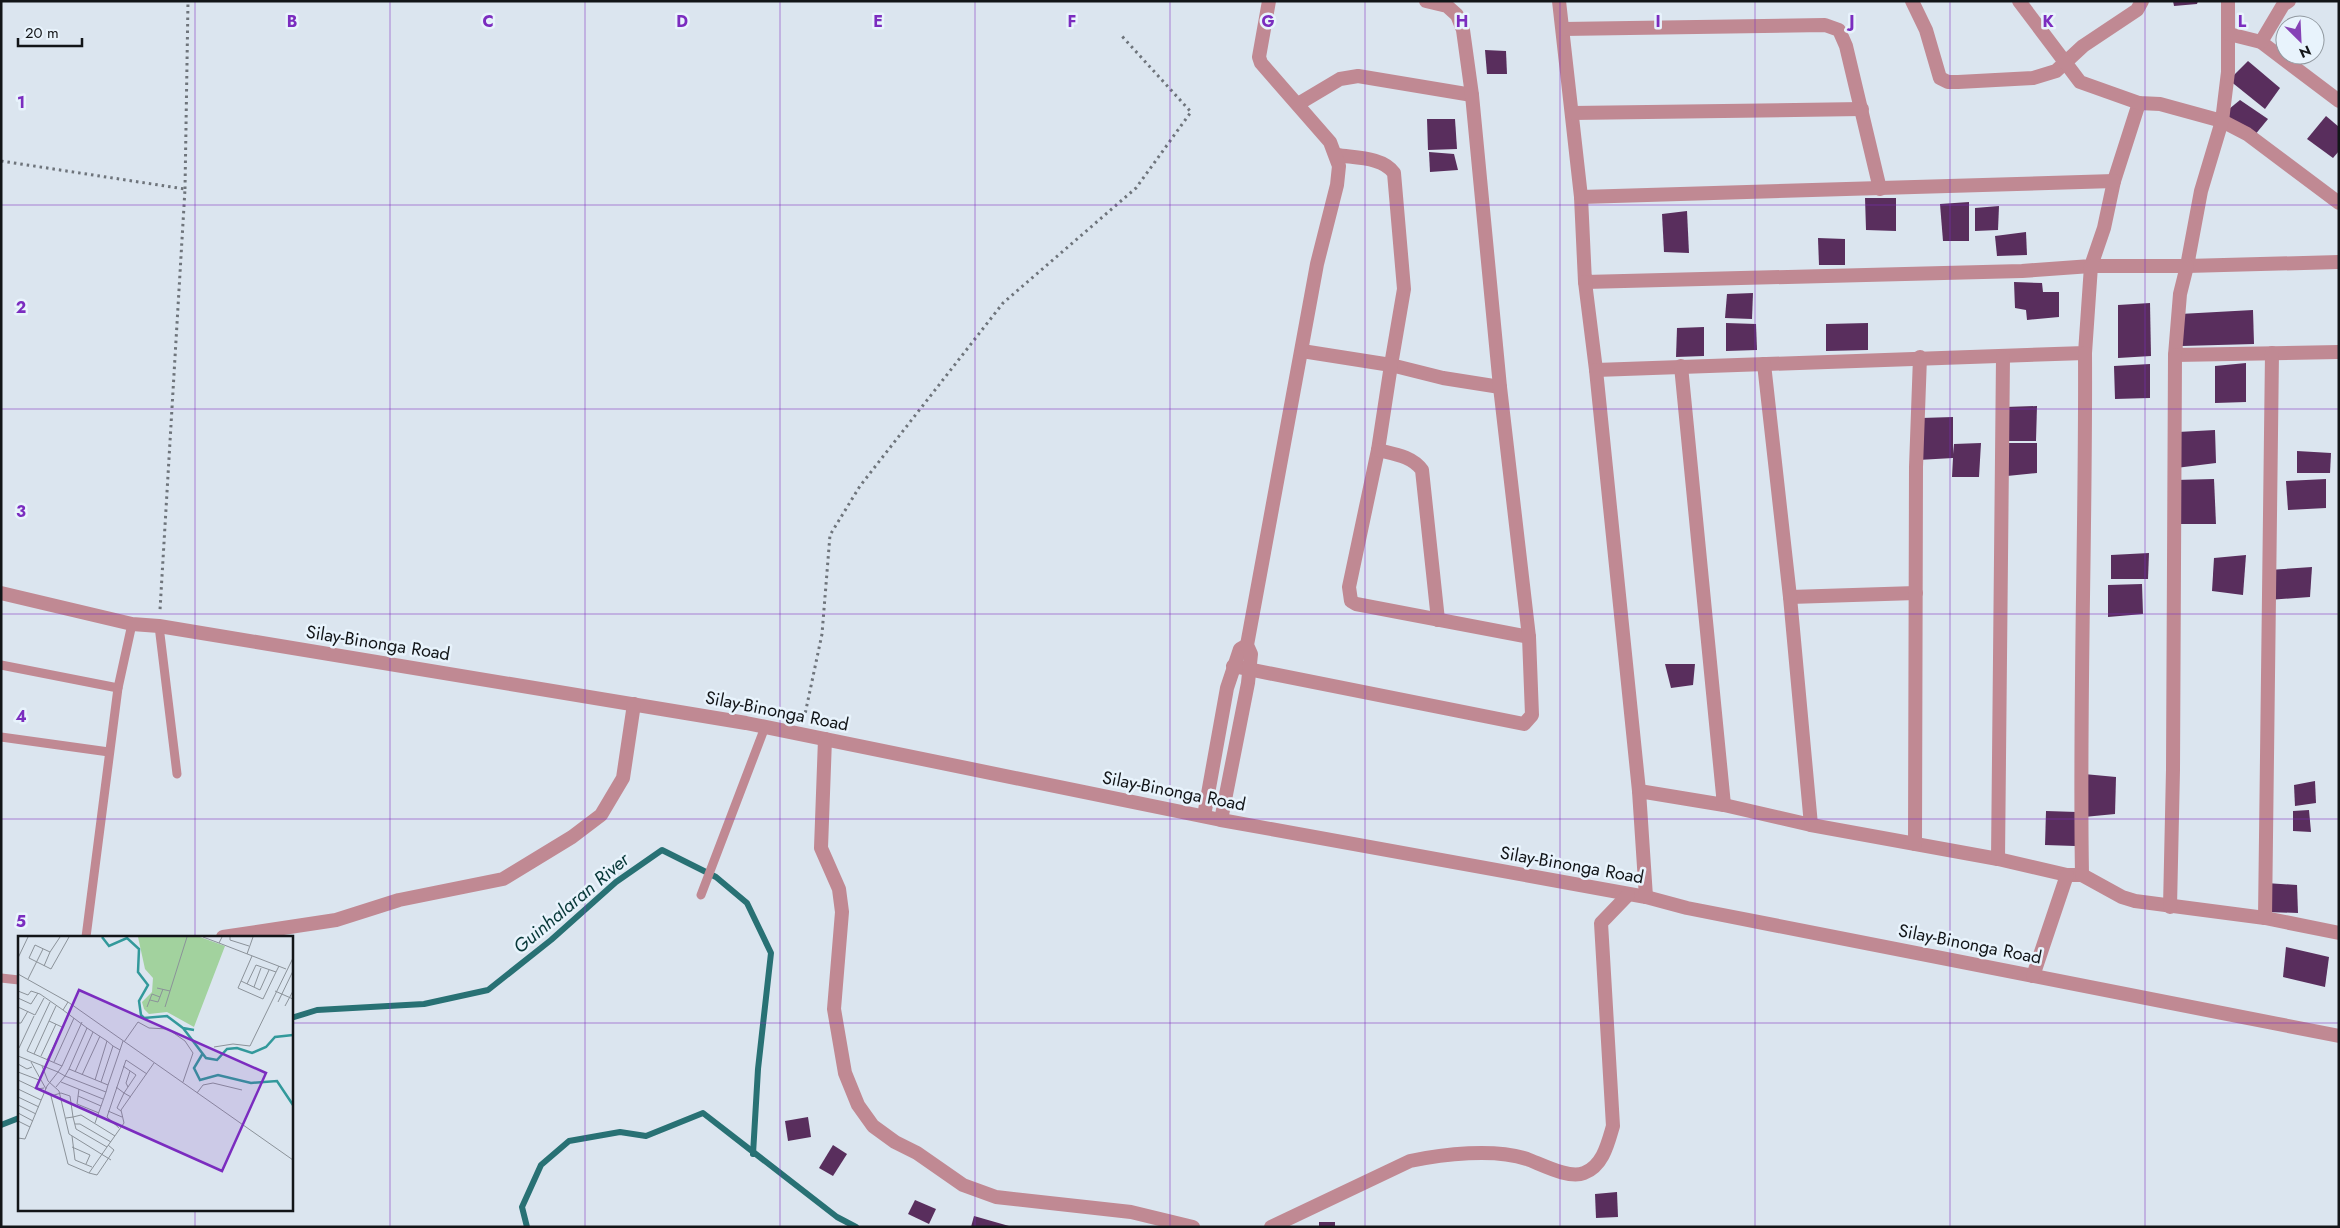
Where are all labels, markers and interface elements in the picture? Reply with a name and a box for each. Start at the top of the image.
text: B [287,10,297,33]
text: C [482,10,494,33]
text: D [676,10,688,33]
text: E [873,10,883,33]
text: F [1068,10,1076,33]
text: G [1261,10,1275,33]
text: H [1456,10,1468,33]
text: I [1655,10,1661,33]
text: J [1846,10,1855,33]
text: K [2042,10,2054,33]
text: L [2238,10,2247,33]
scale bar [18,15,81,47]
north arrow [2275,15,2325,65]
text: 20 m [25,22,59,44]
text: N [2296,40,2314,63]
text: 1 [17,91,25,114]
text: 2 [16,296,26,319]
text: 3 [16,500,26,523]
street label: Silay-Binonga Road [304,619,452,667]
street label: Silay-Binonga Road [703,684,851,738]
text: 4 [15,705,27,728]
street label: Silay-Binonga Road [1100,764,1248,818]
street label: Silay-Binonga Road [1498,840,1646,890]
water label: Guinhalaran River [507,845,636,960]
text: 5 [16,910,26,933]
street label: Silay-Binonga Road [1896,917,2044,971]
inset map [18,936,292,1210]

